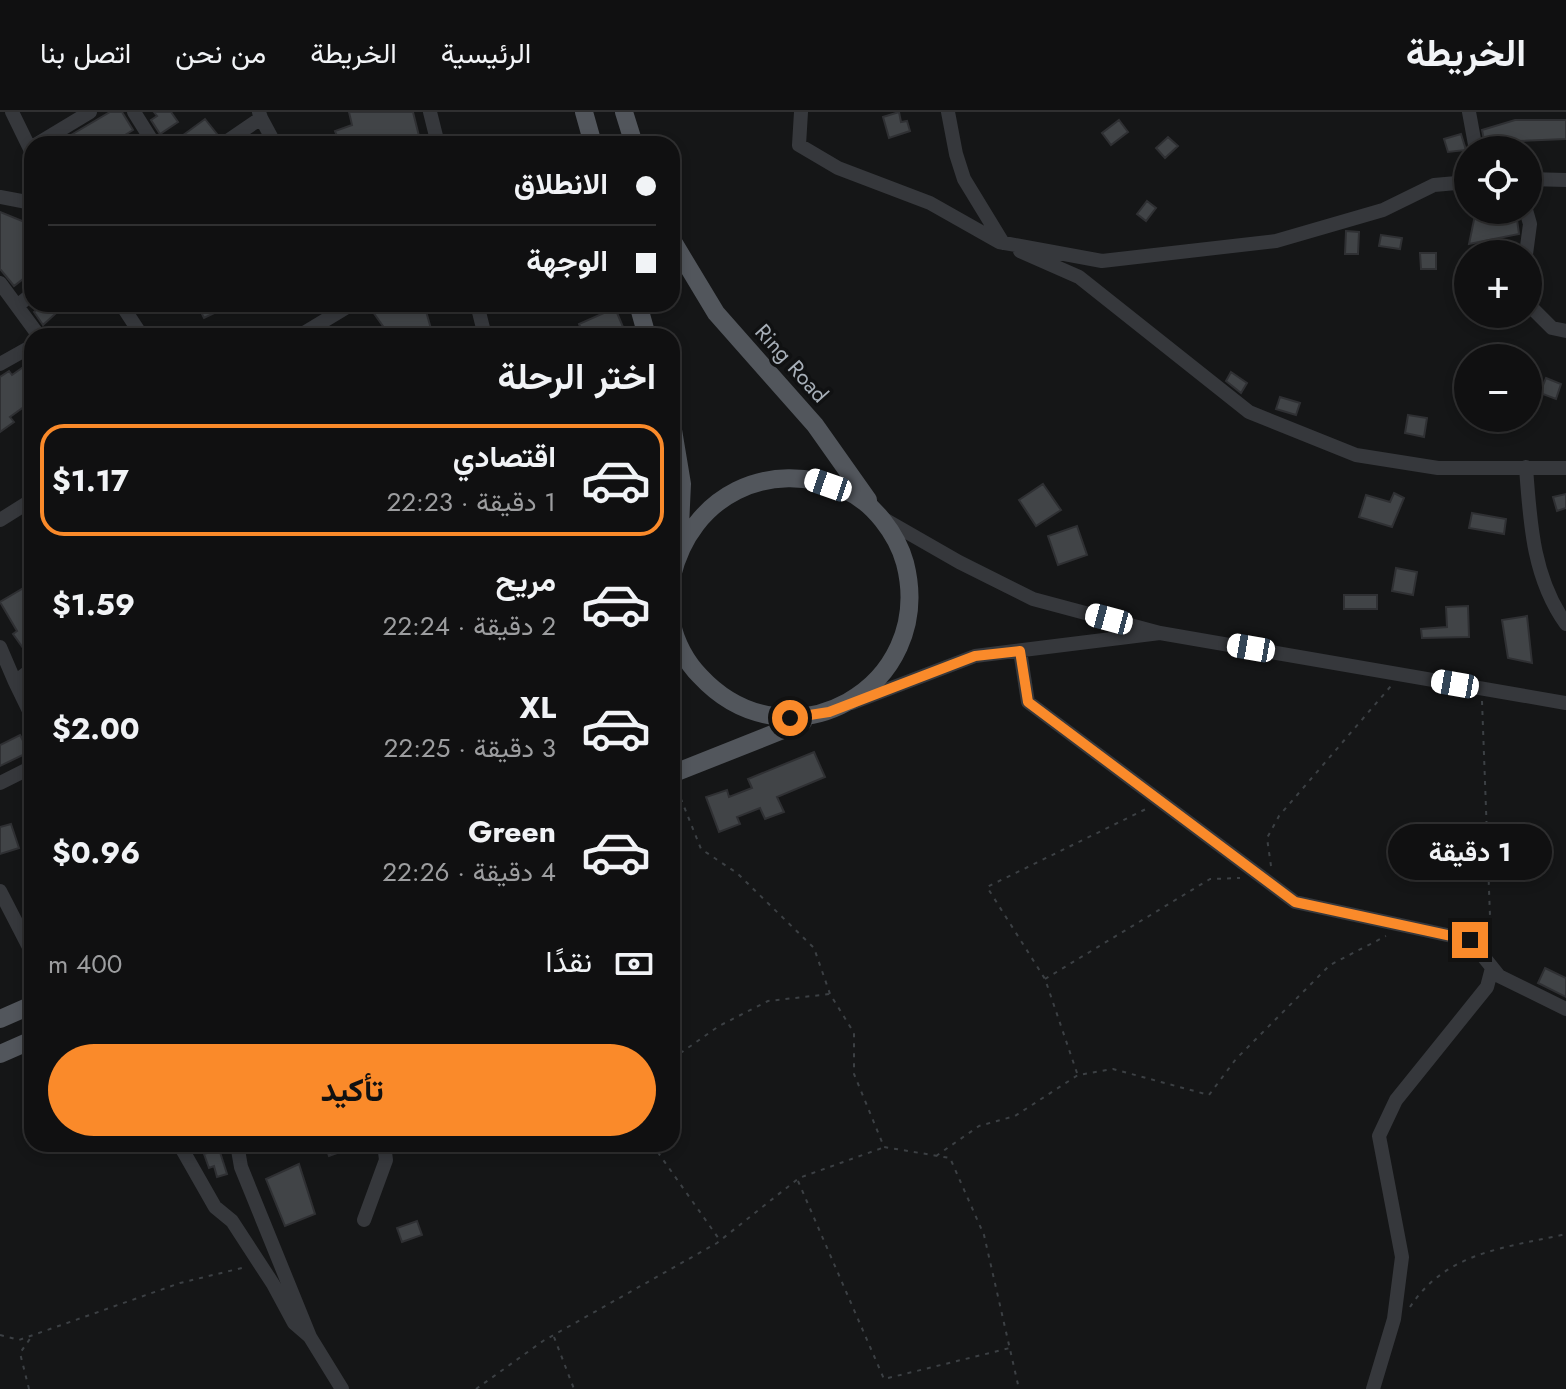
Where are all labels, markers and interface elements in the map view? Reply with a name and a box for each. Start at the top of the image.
text: الخريطة [1406,25,1526,80]
text: اتصل بنا [40,33,131,74]
text: من نحن [175,33,266,74]
text: الخريطة [310,33,397,74]
text: الرئيسية [441,33,531,74]
map controls [1454,136,1542,432]
button: locate [1454,136,1542,224]
text: الانطلاق [514,162,608,205]
text: الوجهة [526,239,608,282]
button: + [1454,240,1542,328]
street label: Ring Road [748,317,836,409]
button: − [1454,344,1542,432]
text: اختر الرحلة [498,350,656,402]
text: اقتصادي [453,435,556,478]
icon: car [580,444,652,516]
text: $1.17 [52,459,129,502]
car [801,466,855,504]
text: 1 دقيقة · 22:23 [387,483,556,521]
text: مريح [496,559,556,602]
icon: car [580,568,652,640]
text: $1.59 [52,583,135,626]
car [1083,601,1135,637]
text: 2 دقيقة · 22:24 [382,607,556,645]
car [1225,632,1277,664]
car [1429,668,1481,700]
text: XL [520,686,556,729]
icon: car [580,692,652,764]
route start [772,700,808,736]
text: $2.00 [52,707,140,750]
text: 3 دقيقة · 22:25 [384,729,556,767]
text: Green [468,810,556,853]
icon: car [580,816,652,888]
callout: 1 دقيقة [1388,824,1552,880]
text: $0.96 [52,831,140,874]
text: 1 دقيقة [1429,833,1511,871]
text: 4 دقيقة · 22:26 [382,853,556,891]
route end [1452,922,1488,958]
text: نقدًا [546,940,592,983]
icon: cash [612,942,656,986]
text: 400 m [48,945,122,983]
button: تأكيد [48,1044,656,1136]

